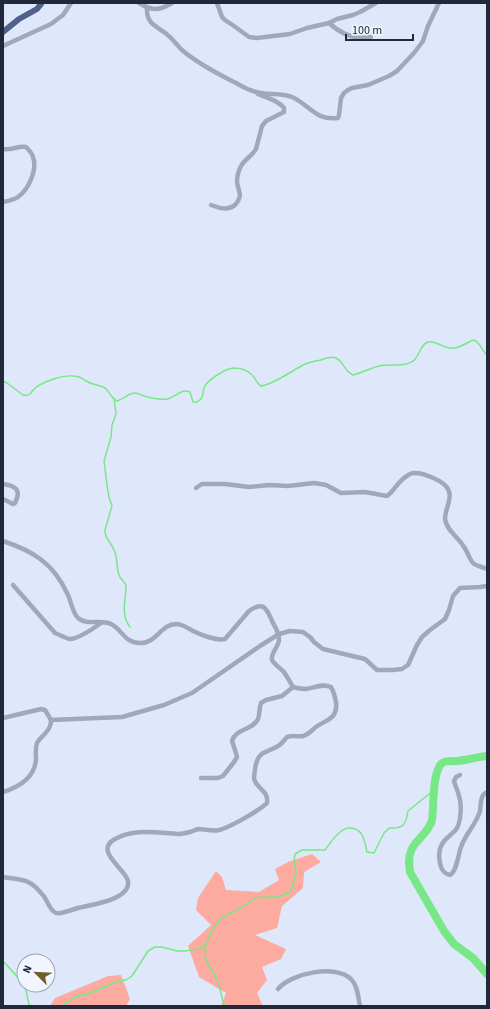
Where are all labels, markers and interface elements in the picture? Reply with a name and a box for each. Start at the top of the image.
scale bar [346,16,413,42]
text: 100 m [352,22,382,39]
north arrow [16,953,56,993]
text: N [19,963,36,976]

